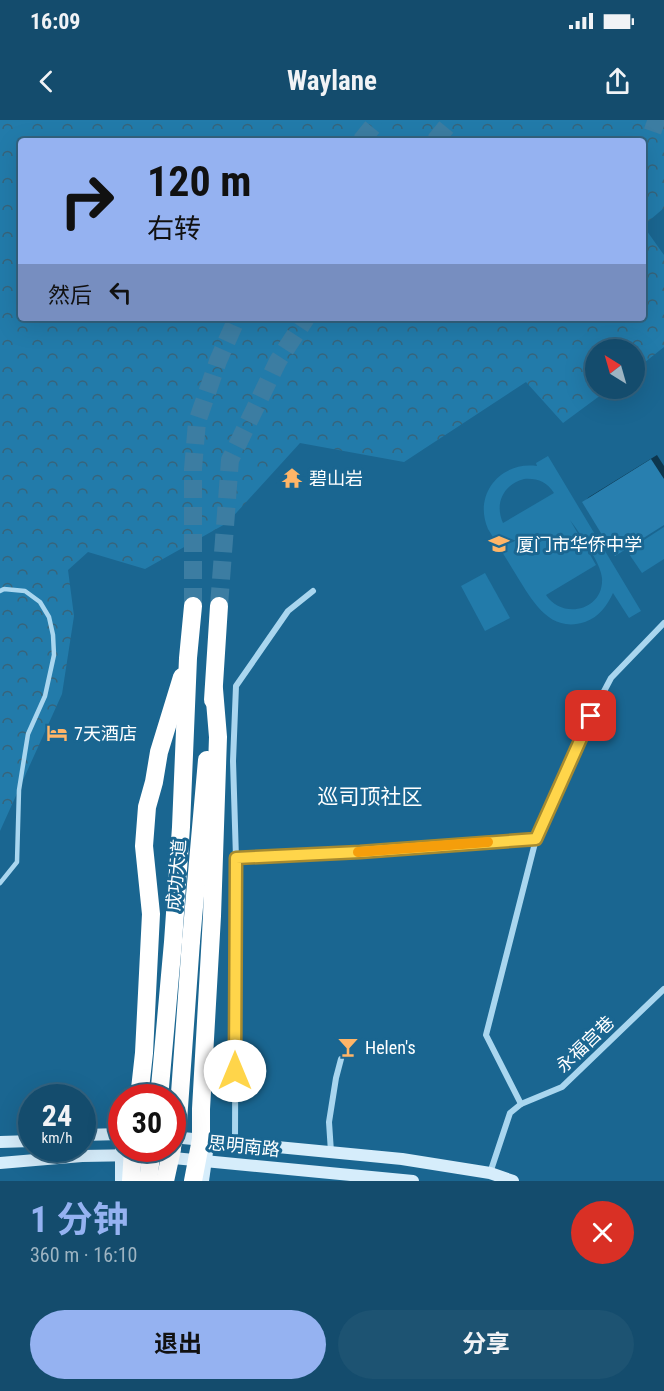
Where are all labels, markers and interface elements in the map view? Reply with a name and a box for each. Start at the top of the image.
text: 16:09 [30,9,81,34]
icon: back [30,65,63,98]
text: Waylane [287,65,377,97]
icon: share [601,65,634,98]
text: 120 m [147,157,252,206]
icon: right [48,162,126,240]
text: 右转 [147,213,201,245]
icon: left [104,276,137,309]
text: 然后 [48,283,92,308]
north arrow [585,339,645,399]
map controls [585,339,645,399]
temple icon: 碧山岩 [280,466,304,490]
place label: 碧山岩 [309,468,363,489]
school or university icon: 厦门市华侨中学 [487,532,511,556]
place label: 厦门市华侨中学 [516,534,642,555]
pin [565,690,616,741]
icon: arrive [574,699,607,732]
hotel icon: 7天酒店 [45,721,69,745]
place label: 7天酒店 [74,723,137,744]
district label: 巡司顶社区 [318,785,423,809]
street label: 成功大道 [162,838,190,912]
street label: 永福宫巷 [552,1011,618,1077]
bar icon: Helen's [336,1035,360,1059]
place label: Helen's [365,1037,416,1058]
position arrow [203,1039,267,1103]
speed limit sign: 30 [108,1084,186,1162]
text: 24 [42,1098,72,1133]
text: km/h [42,1129,72,1147]
street label: 思明南路 [207,1132,281,1160]
text: 1 分钟 [30,1199,129,1241]
button: close [571,1201,634,1264]
text: 360 m · 16:10 [30,1243,137,1267]
button: 退出 [30,1310,326,1379]
button: 分享 [338,1310,634,1379]

